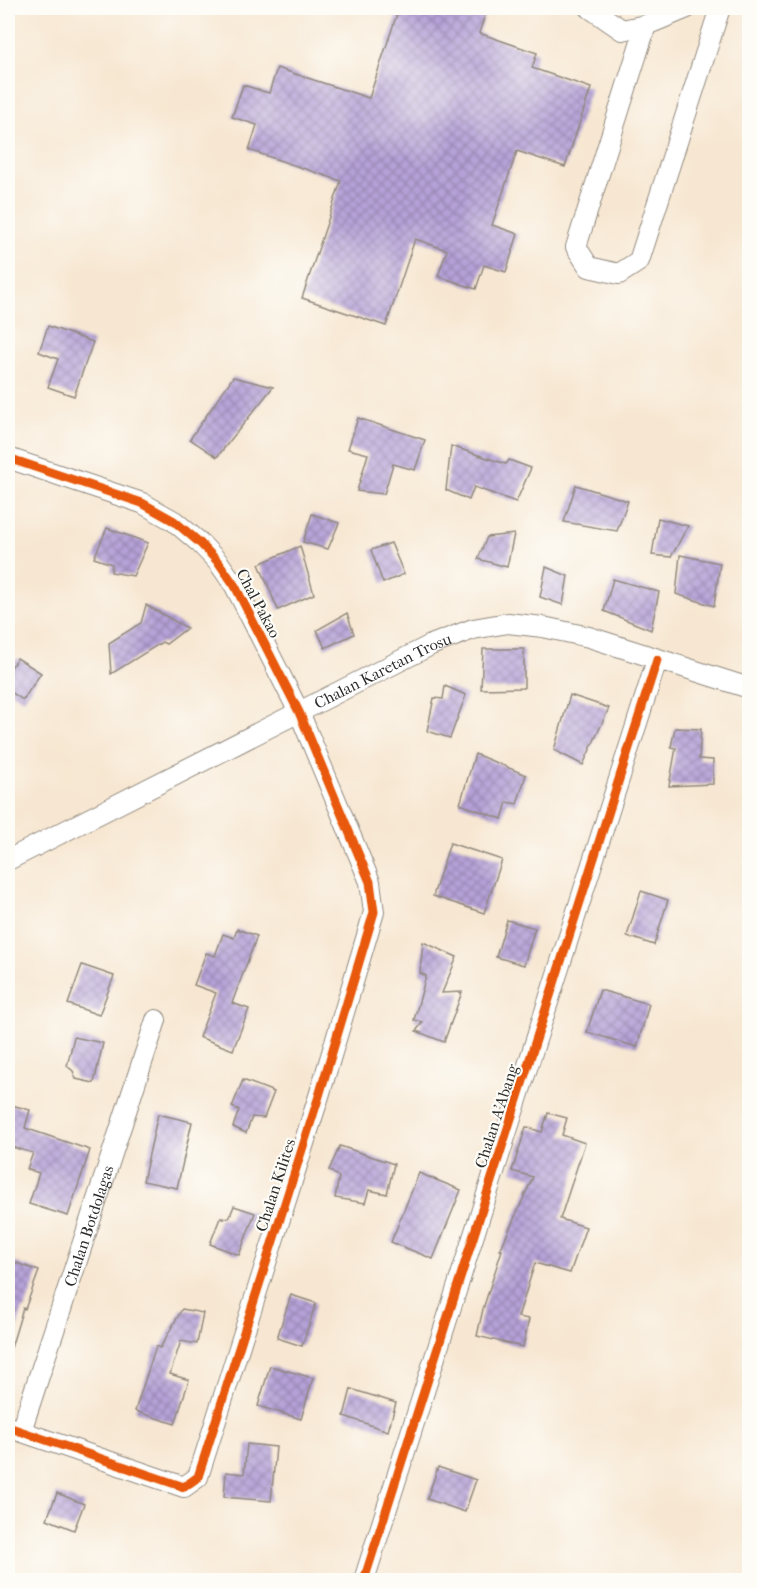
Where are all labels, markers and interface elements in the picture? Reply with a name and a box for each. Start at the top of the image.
street label: Chal Pakao [232,565,285,641]
street label: Chalan Karetan Trosu [311,629,454,713]
street label: Chalan A'Abang [471,1061,522,1171]
street label: Chalan Kilites [252,1136,299,1234]
street label: Chalan Botdolagas [60,1163,118,1289]

